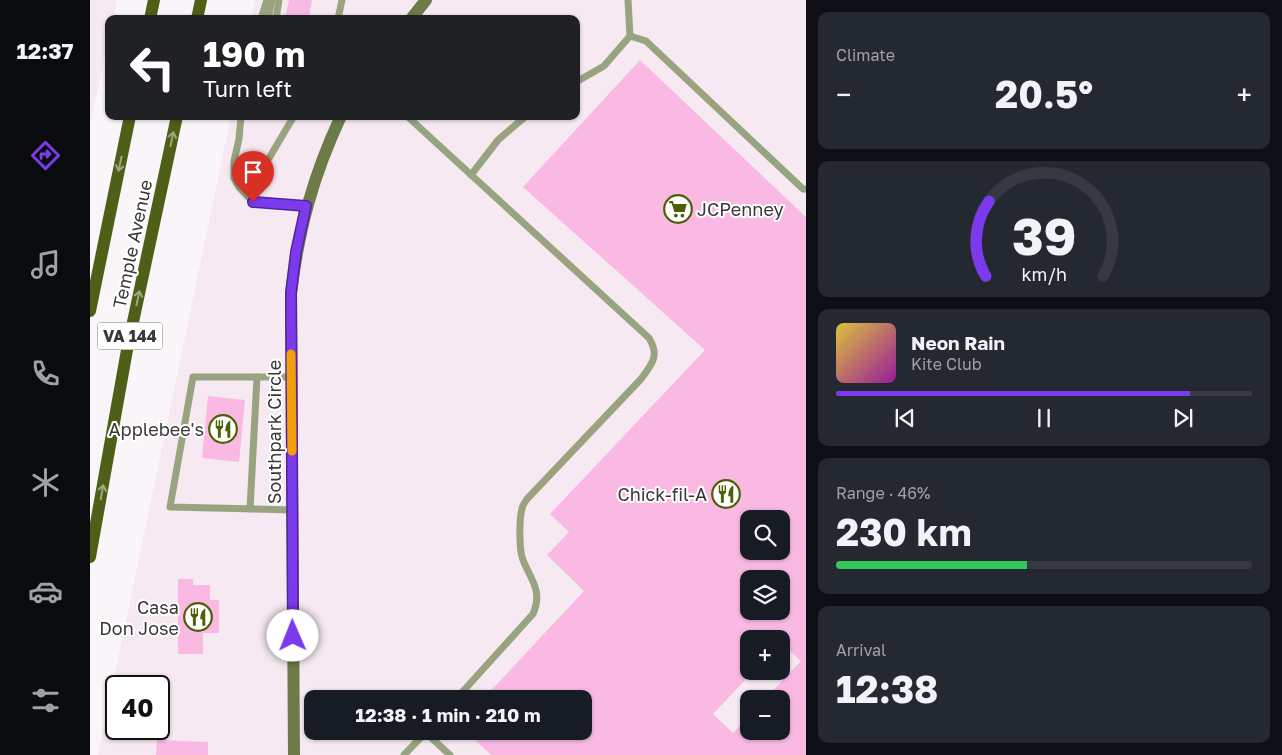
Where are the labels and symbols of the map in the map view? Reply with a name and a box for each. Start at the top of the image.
one-way arrow [168,131,177,147]
pin [232,151,274,202]
one-way arrow [115,156,124,172]
street label: Temple Avenue [108,178,156,310]
supermarket icon: JCPenney [663,194,693,224]
place label: JCPenney [697,198,784,220]
one-way arrow [134,290,143,306]
road number: VA 144 [98,322,162,350]
street label: Southpark Circle [263,360,285,504]
restaurant icon: Applebee's [208,414,238,444]
place label: Applebee's [109,418,204,440]
restaurant icon: Chick-fil-A [711,479,741,509]
place label: Chick-fil-A [617,483,707,505]
one-way arrow [97,484,107,500]
place label: Casa Don Jose [99,596,179,639]
restaurant icon: Casa Don Jose [183,602,213,632]
position arrow [266,609,318,661]
speed limit sign: 40 [105,675,170,740]

